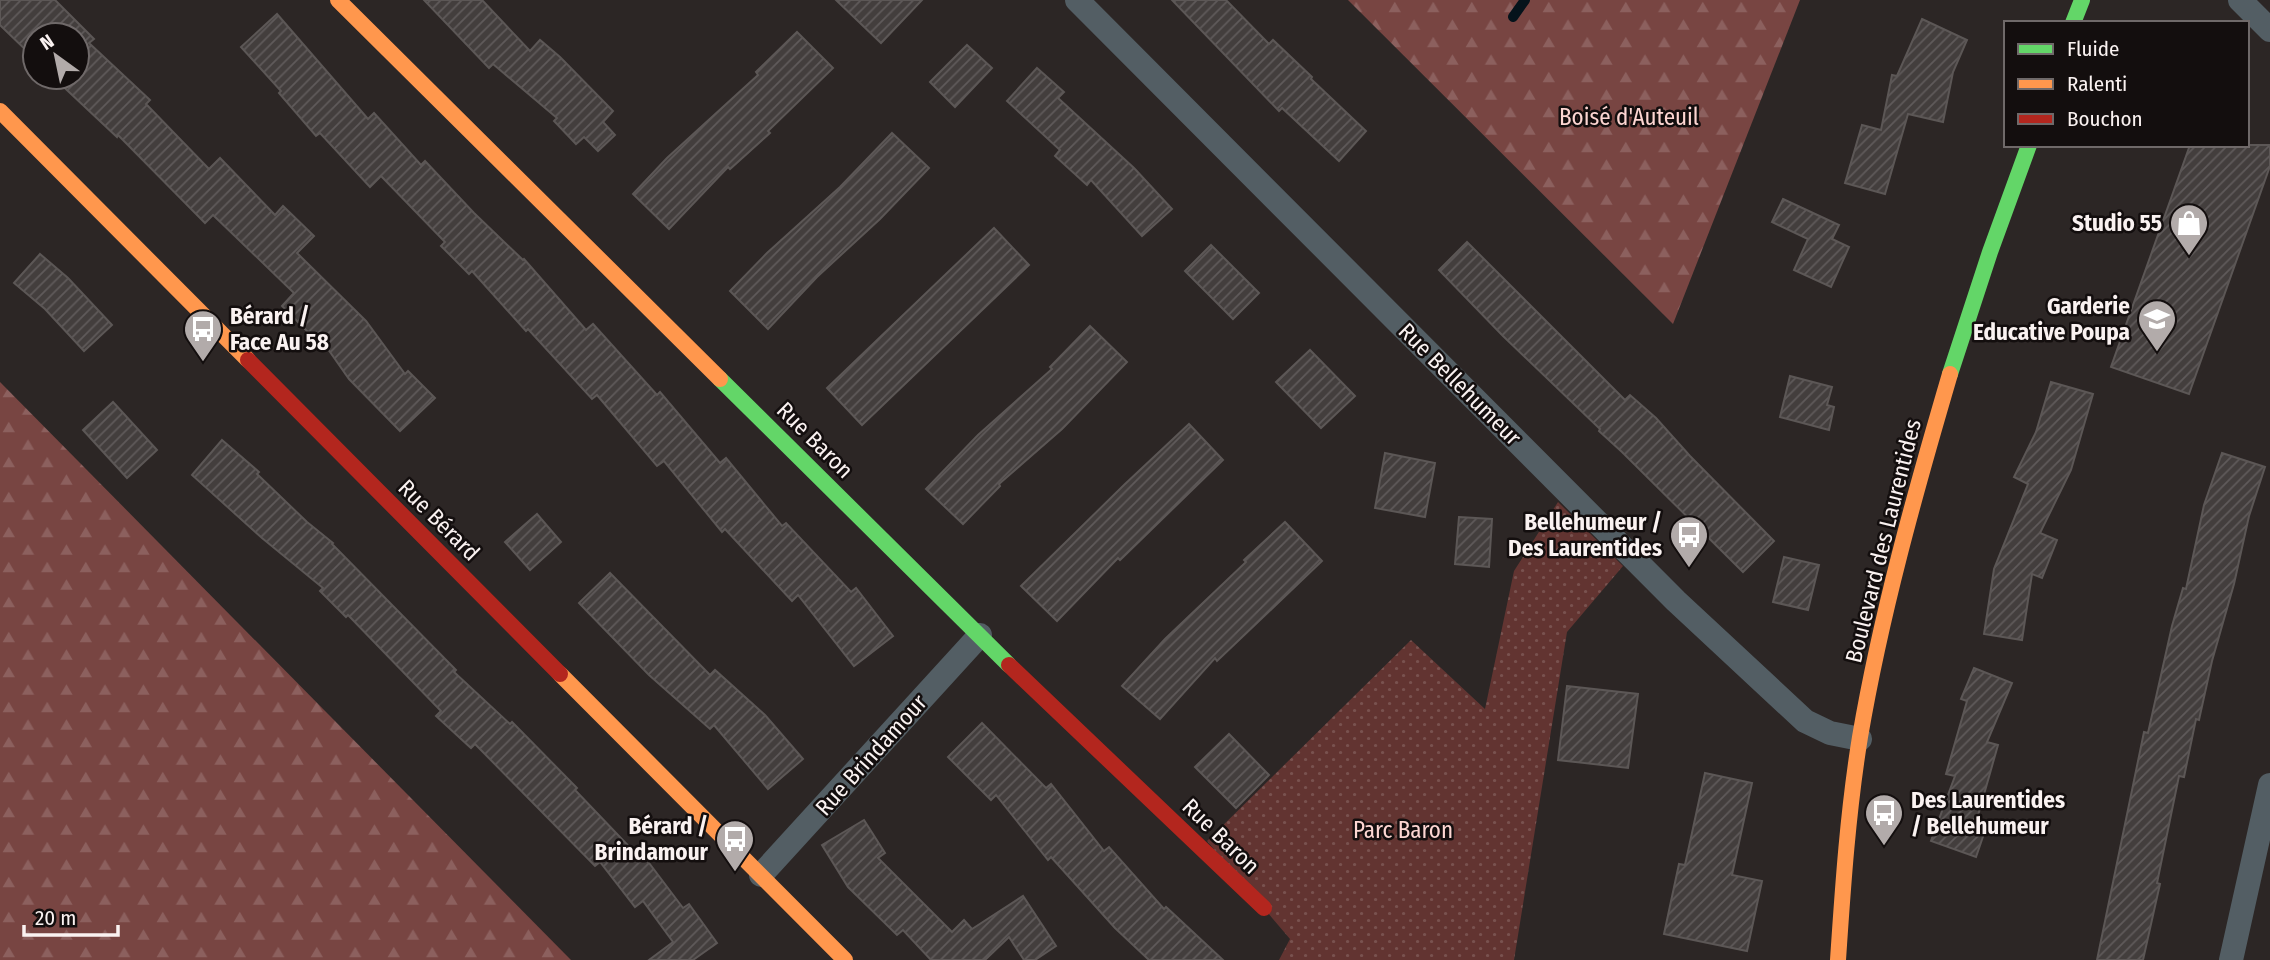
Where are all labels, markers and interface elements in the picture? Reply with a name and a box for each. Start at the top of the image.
north arrow [21,21,91,91]
legend [2004,21,2249,147]
text: N [36,29,58,55]
text: Fluide [2067,36,2119,62]
text: Ralenti [2067,71,2127,97]
park label: Boisé d'Auteuil [1559,103,1699,131]
text: Bouchon [2067,106,2143,132]
shop icon: Studio 55 [2168,202,2210,257]
place label: Studio 55 [2072,209,2162,237]
place label: Garderie Educative Poupa [1973,292,2130,346]
school or university icon: Garderie Educative Poupa [2136,298,2178,353]
place label: Bérard / Face Au 58 [230,302,329,356]
bus stop icon: Bérard / Face Au 58 [182,308,224,363]
street label: Rue Bellehumeur [1393,317,1527,451]
street label: Rue Baron [771,396,859,484]
street label: Boulevard des Laurentides [1839,416,1927,666]
street label: Rue Bérard [392,473,486,567]
place label: Bellehumeur / Des Laurentides [1508,508,1662,562]
bus stop icon: Bellehumeur / Des Laurentides [1668,514,1710,569]
street label: Rue Brindamour [809,689,933,821]
place label: Des Laurentides / Bellehumeur [1911,786,2065,840]
street label: Rue Baron [1176,792,1266,880]
bus stop icon: Des Laurentides / Bellehumeur [1863,792,1905,847]
place label: Bérard / Brindamour [595,812,709,866]
park label: Parc Baron [1353,816,1453,844]
bus stop icon: Bérard / Brindamour [714,818,756,873]
scale bar [24,894,119,938]
text: 20 m [35,905,76,931]

